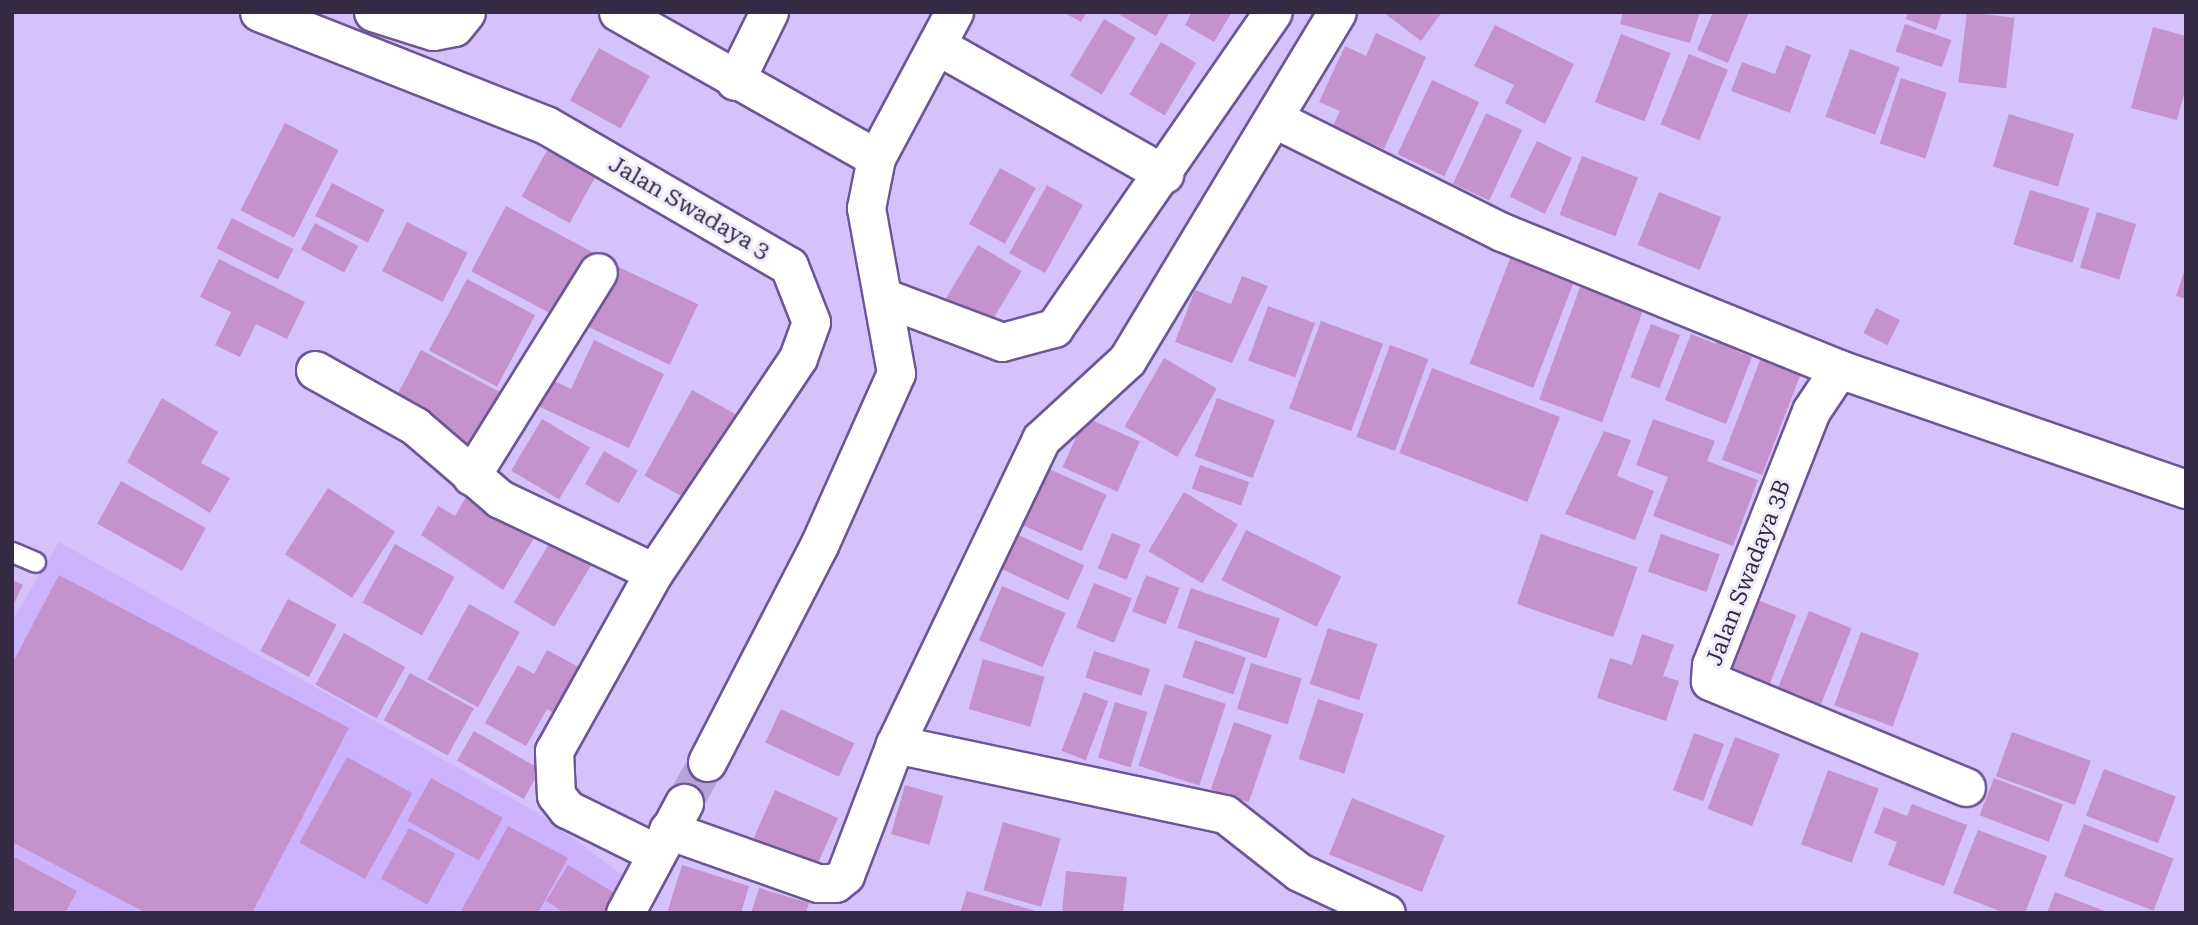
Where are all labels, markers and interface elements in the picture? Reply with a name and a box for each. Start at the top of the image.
street label: Jalan Swadaya 3 [604,151,774,265]
street label: Jalan Swadaya 3B [1701,476,1797,670]

